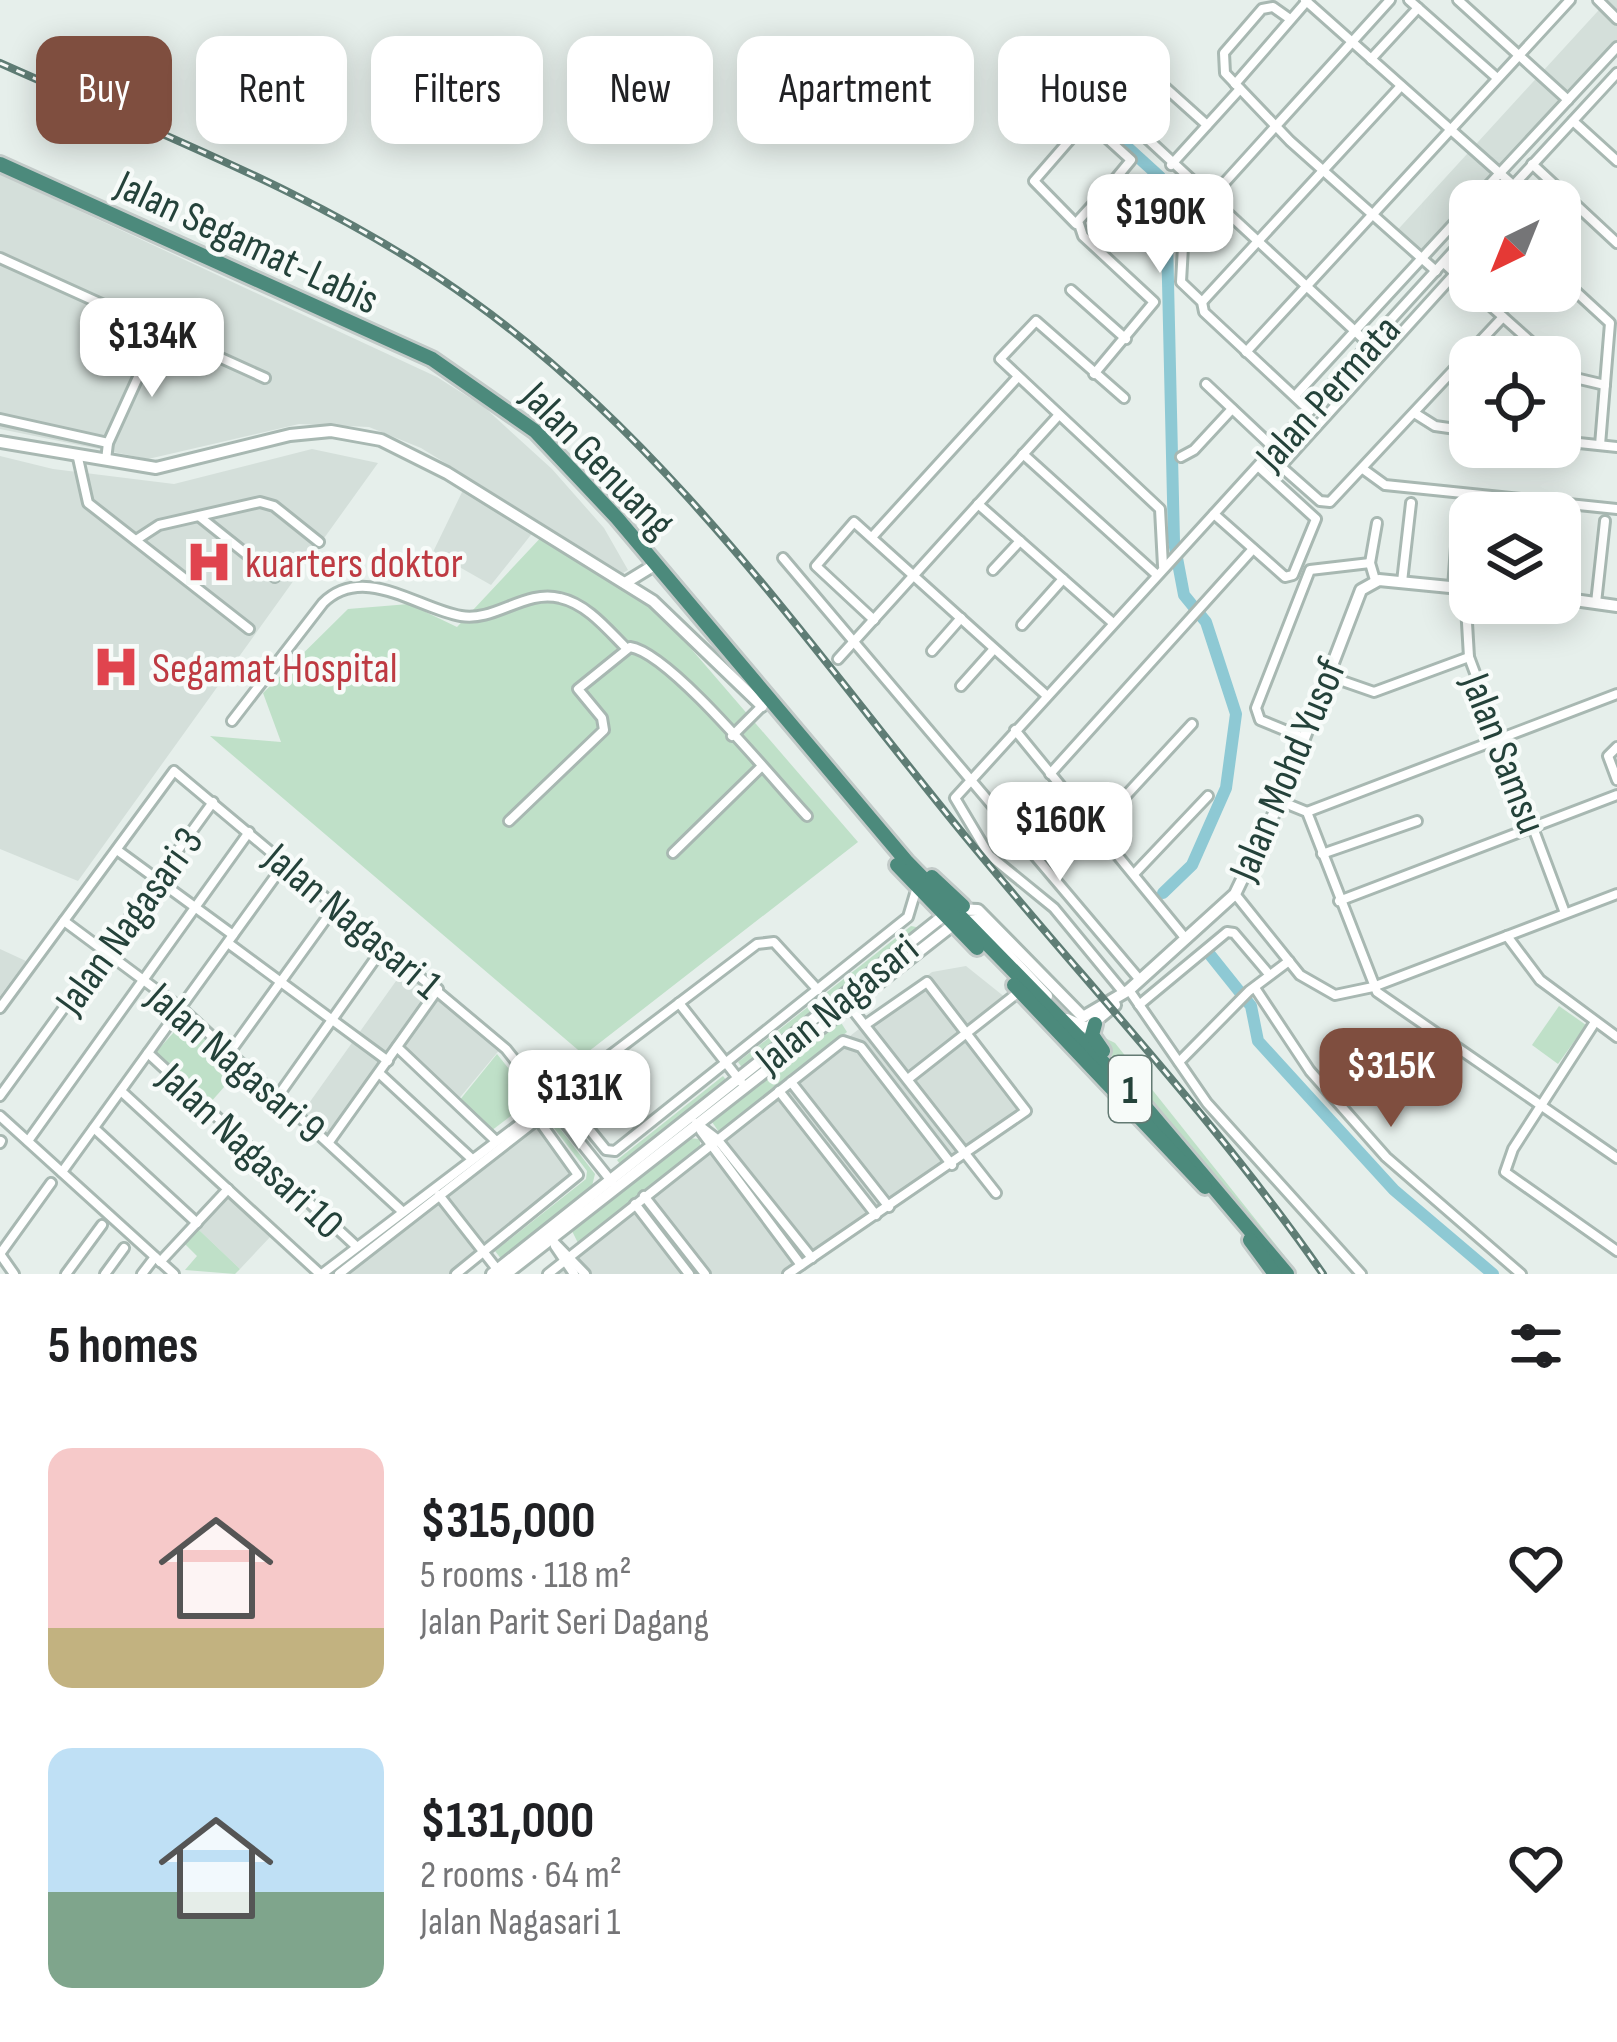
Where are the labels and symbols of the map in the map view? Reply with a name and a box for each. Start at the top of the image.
street label: Jalan Segamat-Labis [107,160,386,326]
pin: $190K [1076,174,1244,276]
north arrow [1449,180,1581,312]
pin: $134K [68,298,236,400]
street label: Jalan Permata [1245,305,1412,483]
street label: Jalan Genuang [509,371,684,550]
hospital icon: kuarters doktor [184,537,234,587]
place label: kuarters doktor [245,539,463,590]
hospital icon: Segamat Hospital [91,642,141,692]
place label: Segamat Hospital [152,644,398,695]
street label: Jalan Mohd Yusof [1218,651,1358,889]
street label: Jalan Samsu [1449,666,1556,841]
pin: $160K [976,782,1144,884]
street label: Jalan Nagasari 3 [45,818,215,1026]
street label: Jalan Nagasari 1 [253,832,452,1011]
street label: Jalan Nagasari [745,924,929,1087]
street label: Jalan Nagasari 9 [135,972,335,1155]
pin: $315K [1307,1028,1475,1130]
pin: $131K [495,1050,663,1152]
street label: Jalan Nagasari 10 [146,1053,353,1250]
road number: 1 [1109,1056,1151,1122]

